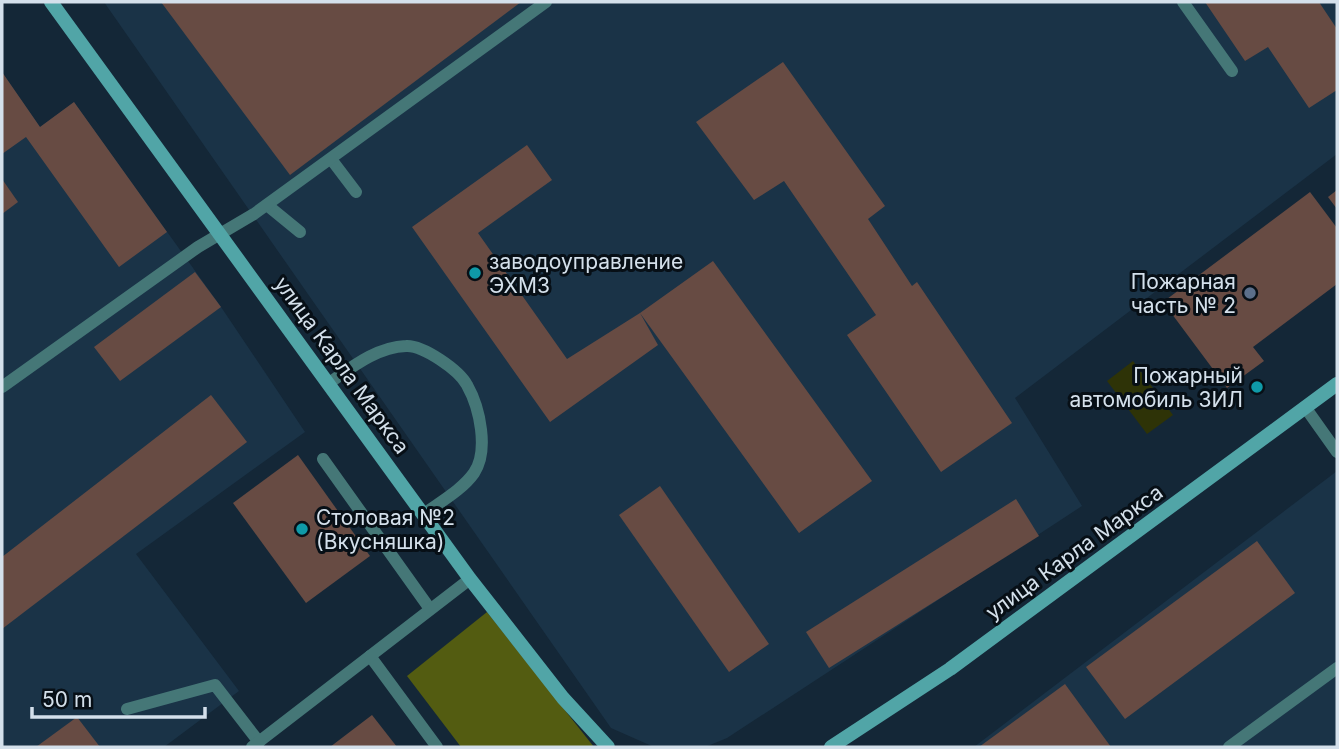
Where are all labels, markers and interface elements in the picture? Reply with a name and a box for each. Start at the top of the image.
place label: заводоуправление ЭХМЗ [489,249,683,298]
marker: заводоуправление ЭХМЗ [467,265,483,281]
place label: Пожарная часть № 2 [1131,269,1236,318]
street label: улица Карла Маркса [269,272,415,458]
marker: Пожарная часть № 2 [1242,285,1258,301]
place label: Пожарный автомобиль ЗИЛ [1069,363,1243,412]
marker: Пожарный автомобиль ЗИЛ [1249,379,1265,395]
street label: улица Карла Маркса [981,479,1167,625]
place label: Столовая №2 (Вкусняшка) [316,505,455,554]
marker: Столовая №2 (Вкусняшка) [294,521,310,537]
scale bar [32,676,205,720]
text: 50 m [42,687,92,712]

